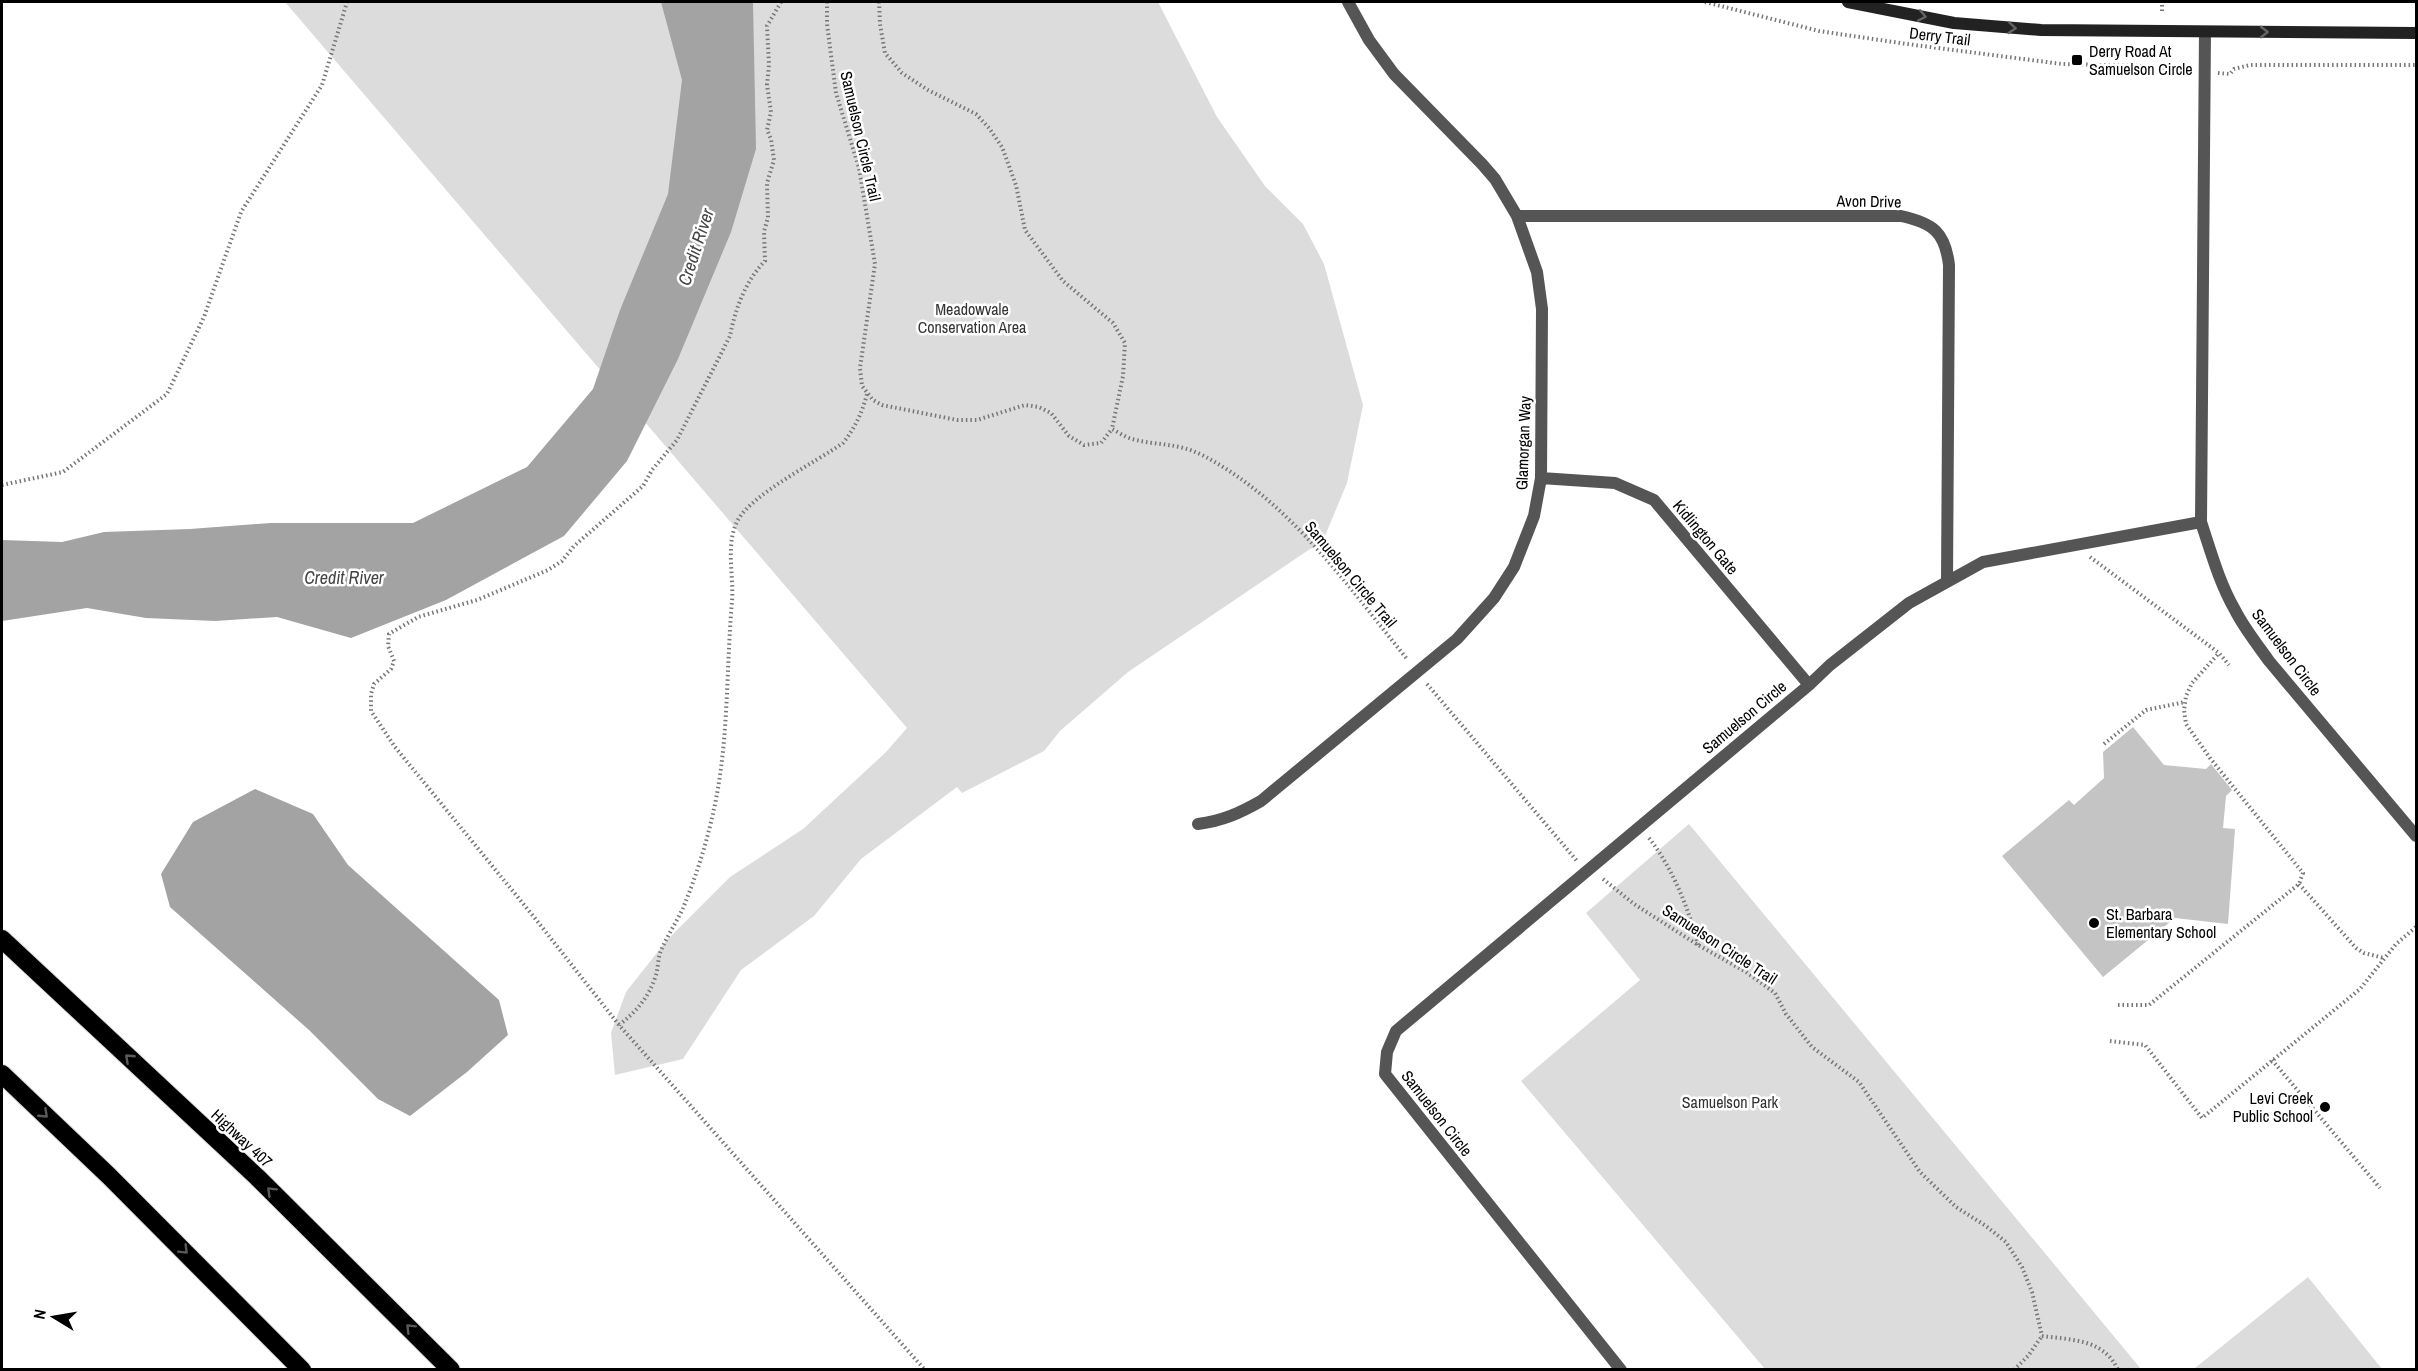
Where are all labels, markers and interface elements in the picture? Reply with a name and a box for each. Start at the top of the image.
one-way arrow [1916,9,1926,22]
street label: Derry Trail [1908,21,1972,51]
one-way arrow [2008,21,2017,34]
one-way arrow [2259,26,2268,38]
place label: Derry Road At Samuelson Circle [2089,40,2193,80]
marker: Derry Road At Samuelson Circle [2070,53,2084,67]
street label: Samuelson Circle Trail [835,69,887,203]
street label: Avon Drive [1835,189,1902,213]
water label: Credit River [671,204,720,289]
park label: Meadowvale Conservation Area [918,298,1027,338]
street label: Glamorgan Way [1510,395,1536,491]
street label: Kidlington Gate [1668,495,1744,579]
street label: Samuelson Circle Trail [1300,516,1402,632]
water label: Credit River [304,565,385,590]
street label: Samuelson Circle [2247,604,2327,700]
street label: Samuelson Circle [1697,675,1791,759]
street label: Samuelson Circle Trail [1658,899,1782,989]
place label: St. Barbara Elementary School [2106,903,2216,943]
marker: St. Barbara Elementary School [2087,916,2101,930]
one-way arrow [125,1054,135,1065]
street label: Samuelson Circle [1396,1065,1478,1161]
place label: Levi Creek Public School [2233,1087,2313,1127]
park label: Samuelson Park [1682,1091,1779,1113]
marker: Levi Creek Public School [2318,1100,2332,1114]
street label: Highway 407 [206,1104,278,1172]
one-way arrow [37,1107,48,1118]
one-way arrow [267,1188,278,1199]
one-way arrow [176,1243,187,1254]
north arrow [24,1287,84,1347]
text: N [28,1307,51,1321]
one-way arrow [406,1325,417,1336]

